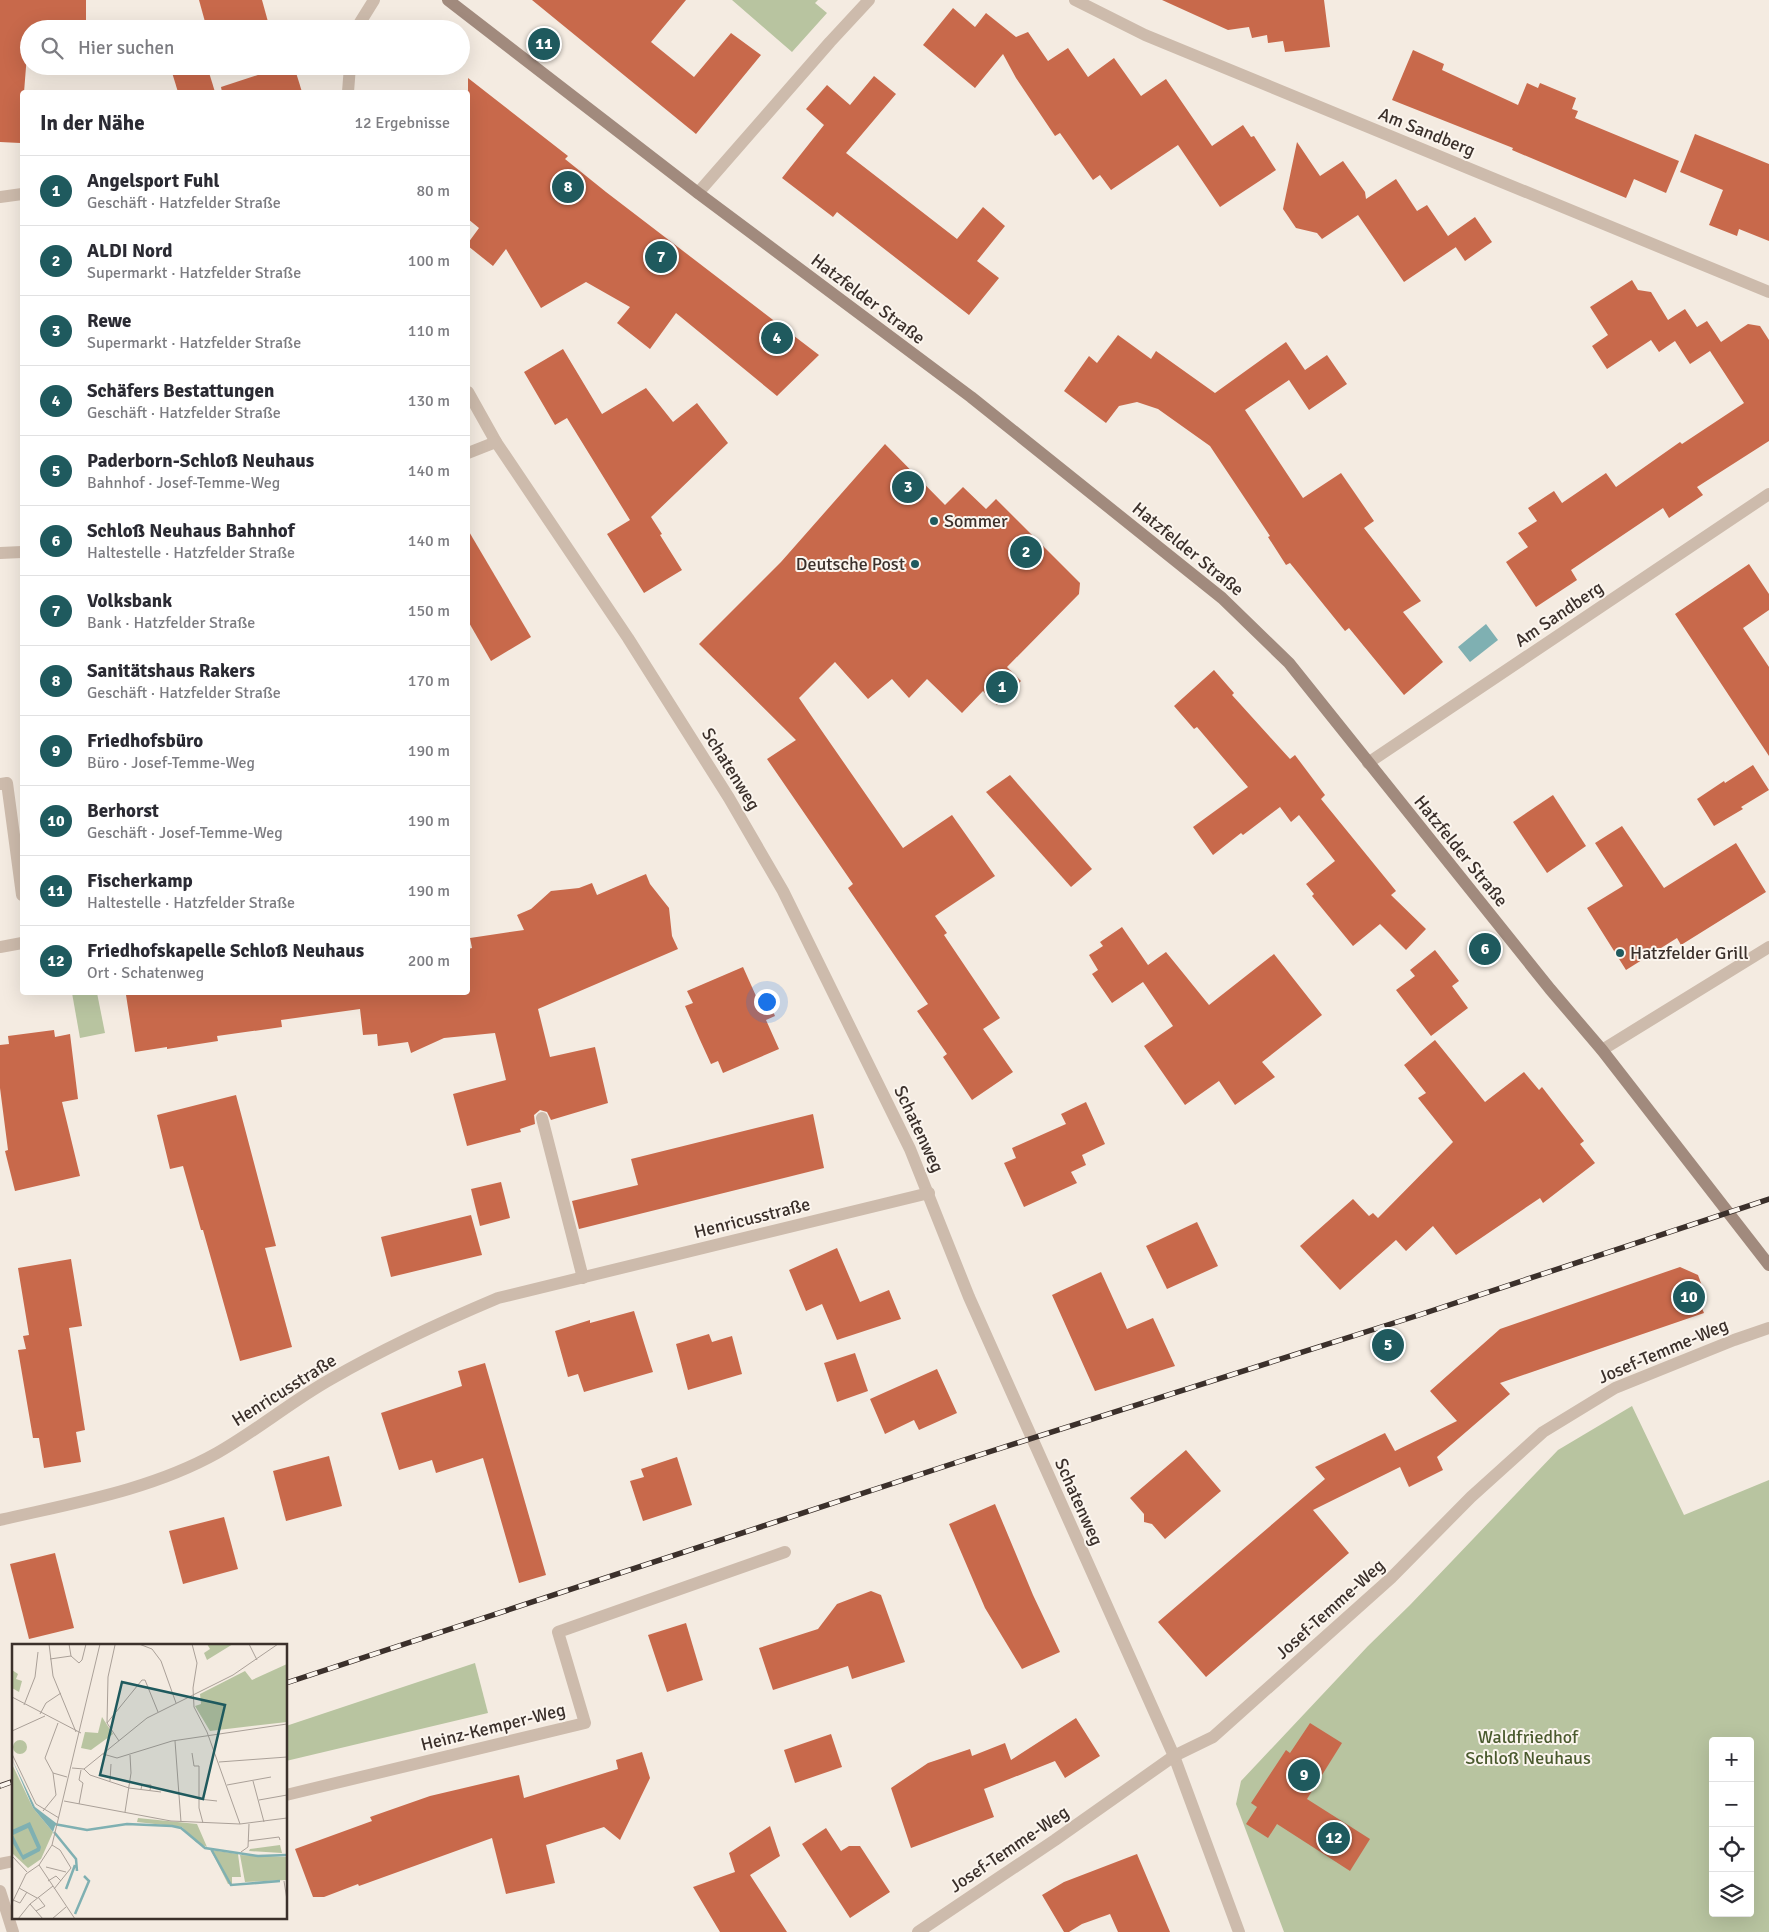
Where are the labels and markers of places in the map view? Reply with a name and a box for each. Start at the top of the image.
pin: 11 [528,25,560,63]
pin: 8 [552,168,584,206]
pin: 7 [645,238,677,276]
pin: 4 [761,319,793,357]
pin: 3 [892,468,924,506]
place label: Sommer [944,510,1008,532]
marker: Sommer [928,515,940,527]
pin: 2 [1010,533,1042,571]
place label: Deutsche Post [796,553,905,575]
marker: Deutsche Post [909,558,921,570]
pin: 1 [986,668,1018,706]
pin: 6 [1469,930,1501,968]
place label: Hatzfelder Grill [1630,942,1749,964]
marker: Hatzfelder Grill [1614,947,1626,959]
pin: 10 [1673,1278,1705,1316]
pin: 5 [1372,1326,1404,1364]
pin: 9 [1288,1756,1320,1794]
pin: 12 [1318,1819,1350,1857]

